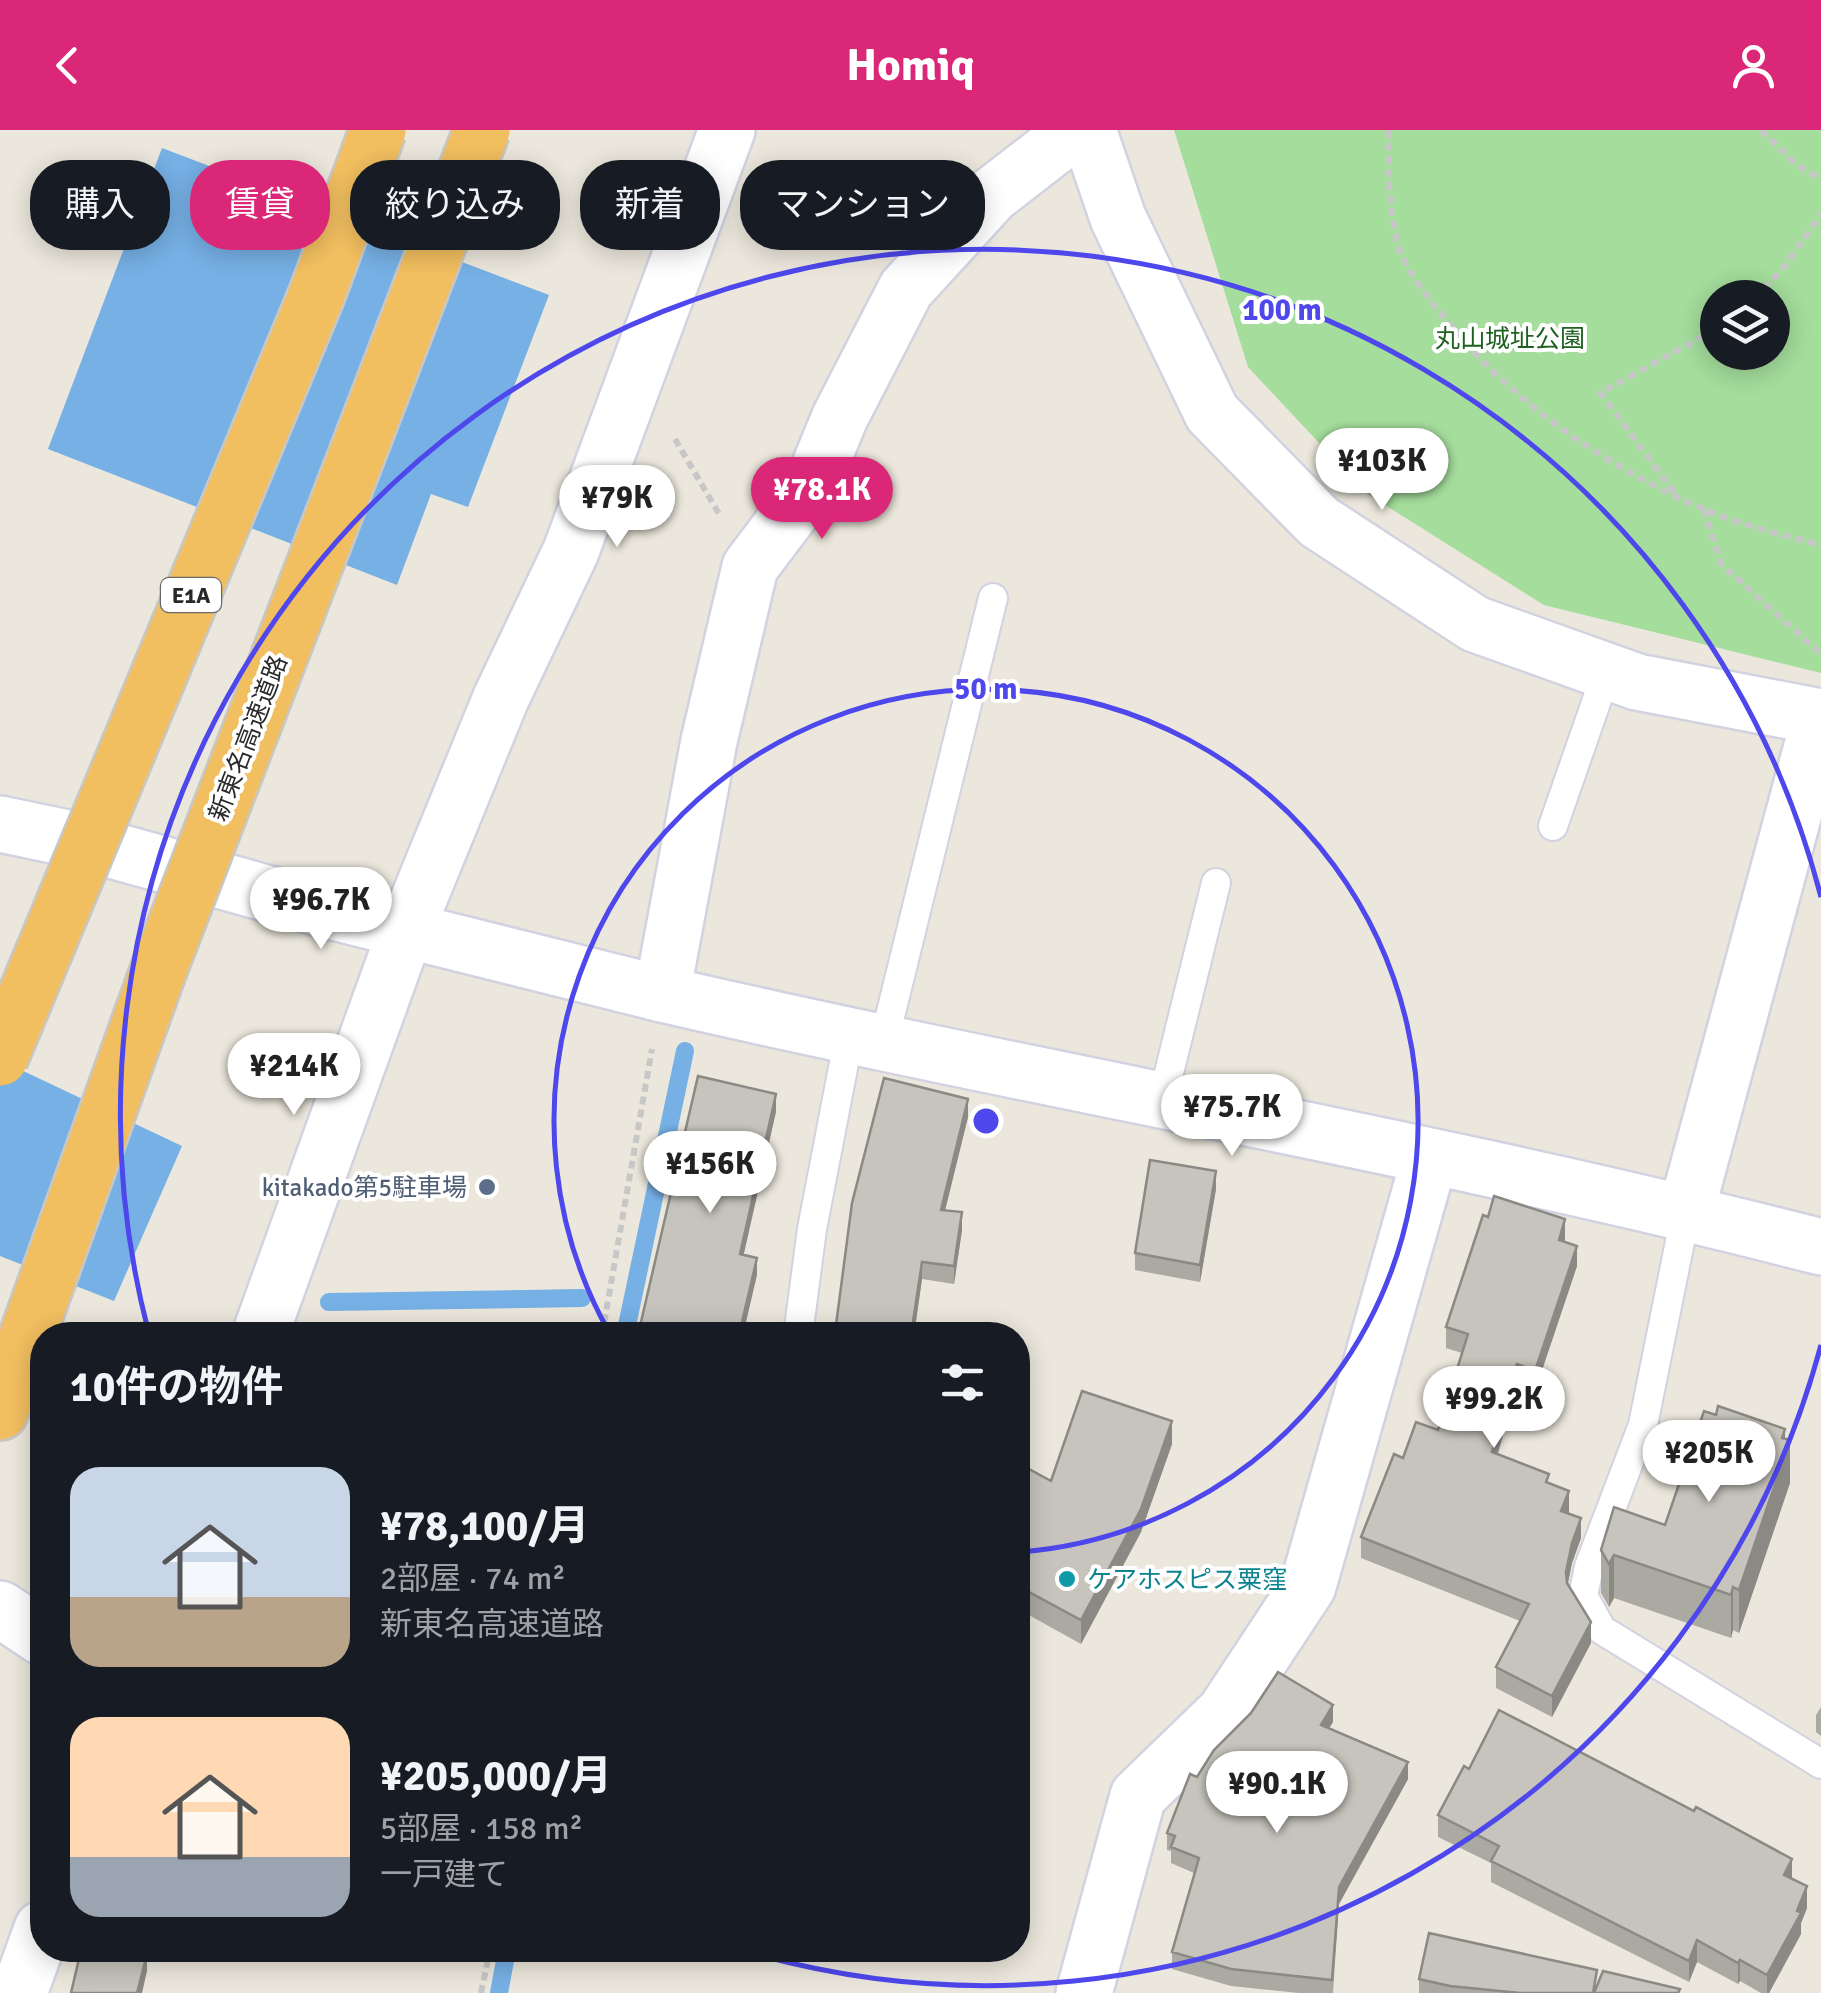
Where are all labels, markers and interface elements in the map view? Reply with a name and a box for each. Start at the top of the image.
icon: back [40,38,95,93]
text: Homiq [846,38,975,93]
icon: person [1726,38,1781,93]
chip: 購入 [30,160,170,250]
chip: 賃貸 [190,160,330,250]
chip: 絞り込み [350,160,560,250]
chip: 新着 [580,160,720,250]
chip: マンション [740,160,985,250]
map controls [1700,280,1790,370]
button: layers [1700,280,1790,370]
text: 100 m [1242,292,1322,329]
park label: 丸山城址公園 [1435,323,1585,354]
pin: ¥103K [1312,428,1452,513]
text: ¥103K [1338,441,1426,480]
pin: ¥78.1K [741,457,903,542]
pin: ¥79K [558,465,676,550]
text: ¥78.1K [773,470,871,509]
text: ¥79K [581,478,653,517]
road number: E1A [161,578,221,612]
street label: 新東名高速道路 [202,651,294,825]
text: 50 m [954,671,1018,708]
pin: ¥96.7K [240,867,402,952]
text: ¥96.7K [272,880,370,919]
pin: ¥214K [224,1033,364,1118]
text: ¥214K [250,1046,338,1085]
pin: ¥75.7K [1151,1074,1313,1159]
text: ¥75.7K [1183,1087,1281,1126]
centre of rings [968,1103,1004,1139]
pin: ¥156K [640,1131,780,1216]
text: ¥156K [666,1144,754,1183]
place label: kitakado第5駐車場 [262,1172,467,1203]
marker: kitakado第5駐車場 [476,1176,498,1198]
icon: filters [935,1355,990,1410]
text: 10件の物件 [70,1362,283,1413]
pin: ¥99.2K [1413,1366,1575,1451]
text: ¥99.2K [1445,1379,1543,1418]
pin: ¥205K [1639,1420,1779,1505]
text: ¥205K [1665,1433,1753,1472]
text: ¥78,100/月 [380,1501,589,1552]
icon: home [150,1507,270,1627]
text: 2部屋 · 74 m² [380,1559,566,1598]
place label: ケアホスピス粟窪 [1087,1564,1287,1595]
marker: ケアホスピス粟窪 [1056,1568,1078,1590]
text: 新東名高速道路 [380,1605,604,1644]
text: ¥205,000/月 [380,1751,612,1802]
pin: ¥90.1K [1196,1751,1358,1836]
icon: home [150,1757,270,1877]
text: ¥90.1K [1228,1764,1326,1803]
text: 5部屋 · 158 m² [380,1809,583,1848]
text: 一戸建て [380,1855,508,1894]

